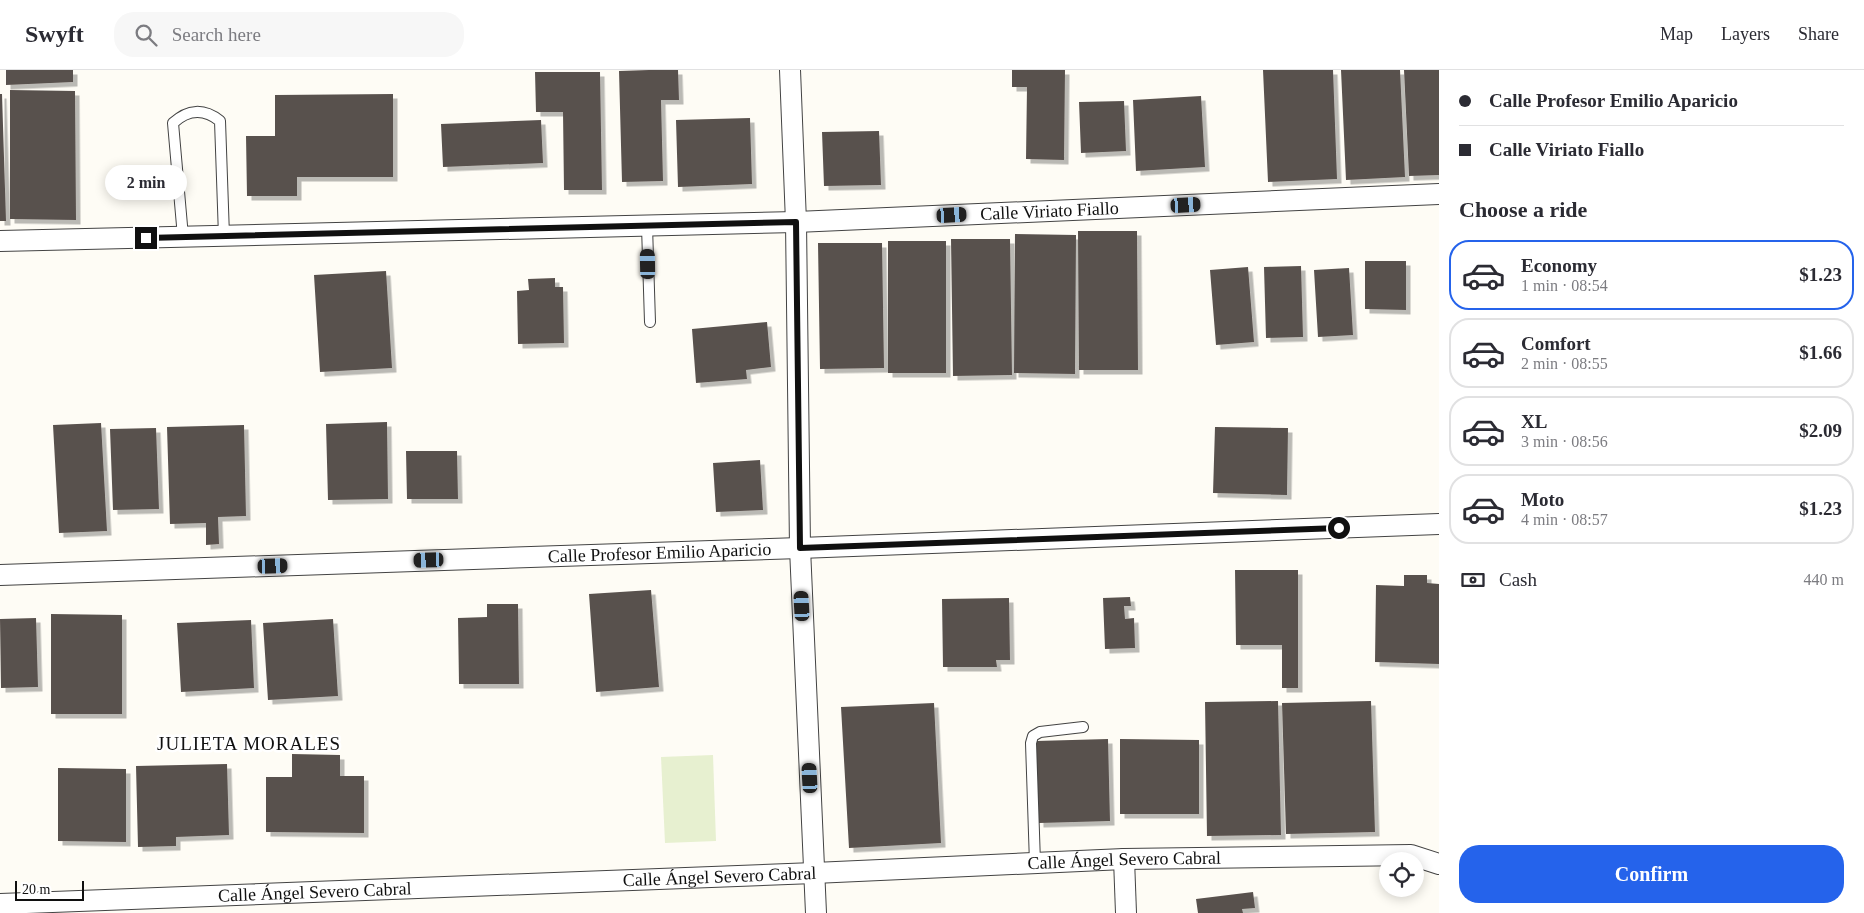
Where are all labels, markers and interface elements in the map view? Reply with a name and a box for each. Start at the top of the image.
search box [114,12,464,57]
text: Swyft [25,21,84,47]
icon: search [132,21,160,49]
text: Search here [172,24,261,45]
text: Map [1660,24,1693,44]
text: Layers [1721,24,1770,44]
text: Share [1798,24,1839,44]
text: Calle Profesor Emilio Aparicio [1489,90,1738,111]
text: Calle Viriato Fiallo [1489,139,1644,160]
callout: 2 min [105,166,187,200]
text: 2 min [127,174,165,191]
car [1170,197,1201,213]
text: Choose a ride [1459,197,1587,222]
street label: Calle Viriato Fiallo [980,198,1119,224]
car [936,207,967,223]
route end [135,227,157,249]
car [640,249,655,279]
icon: car [1461,253,1506,298]
text: Economy [1521,255,1597,276]
text: $1.23 [1799,264,1842,285]
text: 1 min · 08:54 [1521,277,1608,294]
icon: car [1461,331,1506,376]
text: Comfort [1521,333,1591,354]
text: $1.66 [1799,342,1842,363]
text: 2 min · 08:55 [1521,355,1608,372]
icon: car [1461,409,1506,454]
text: XL [1521,411,1547,432]
text: $2.09 [1799,420,1842,441]
text: 3 min · 08:56 [1521,433,1608,450]
icon: car [1461,487,1506,532]
text: Moto [1521,489,1564,510]
text: $1.23 [1799,498,1842,519]
text: 4 min · 08:57 [1521,511,1608,528]
route start [1328,517,1350,539]
street label: Calle Profesor Emilio Aparicio [548,539,772,567]
car [413,552,444,568]
car [257,558,288,574]
icon: cash [1459,566,1487,594]
text: Cash [1499,569,1537,590]
text: 440 m [1804,571,1844,588]
car [793,591,810,621]
district label: JULIETA MORALES [157,733,341,754]
car [801,763,818,793]
button: Confirm [1459,845,1844,903]
street label: Calle Ángel Severo Cabral [1027,848,1221,873]
map controls [1379,852,1424,897]
button: locate [1379,852,1424,897]
street label: Calle Ángel Severo Cabral [622,863,817,890]
scale bar [15,878,84,901]
street label: Calle Ángel Severo Cabral [218,878,412,906]
text: 20 m [22,882,50,897]

